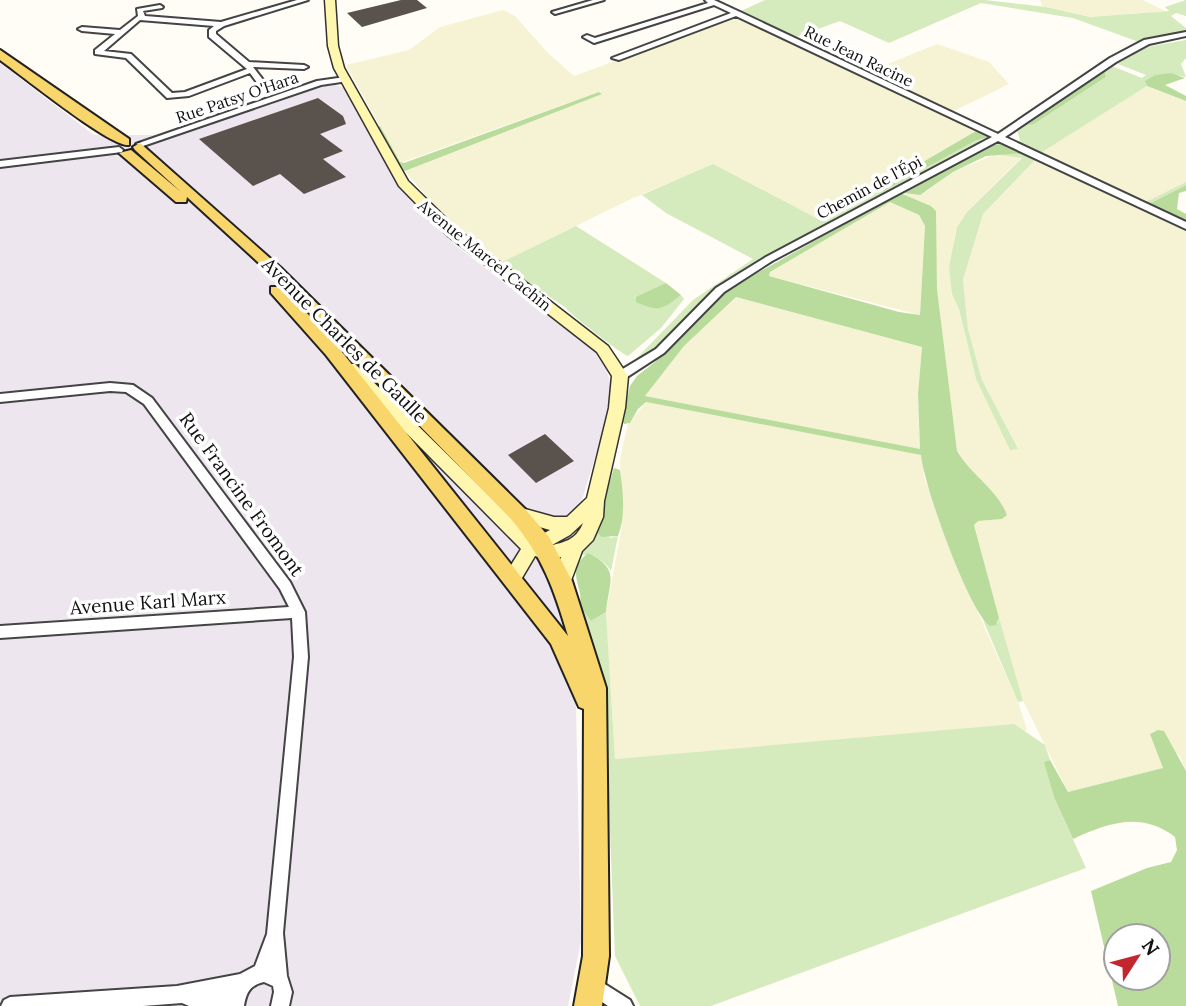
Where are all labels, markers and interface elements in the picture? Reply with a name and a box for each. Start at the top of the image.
street label: Rue Jean Racine [801,21,917,91]
street label: Rue Patsy O'Hara [173,67,301,127]
street label: Chemin de l'Épi [813,151,925,223]
street label: Avenue Marcel Cachin [414,194,556,315]
street label: Avenue Charles de Gaulle [257,252,433,428]
street label: Rue Francine Fromont [174,407,310,581]
street label: Avenue Karl Marx [68,585,227,619]
north arrow [1102,922,1172,992]
text: N [1137,934,1165,960]

